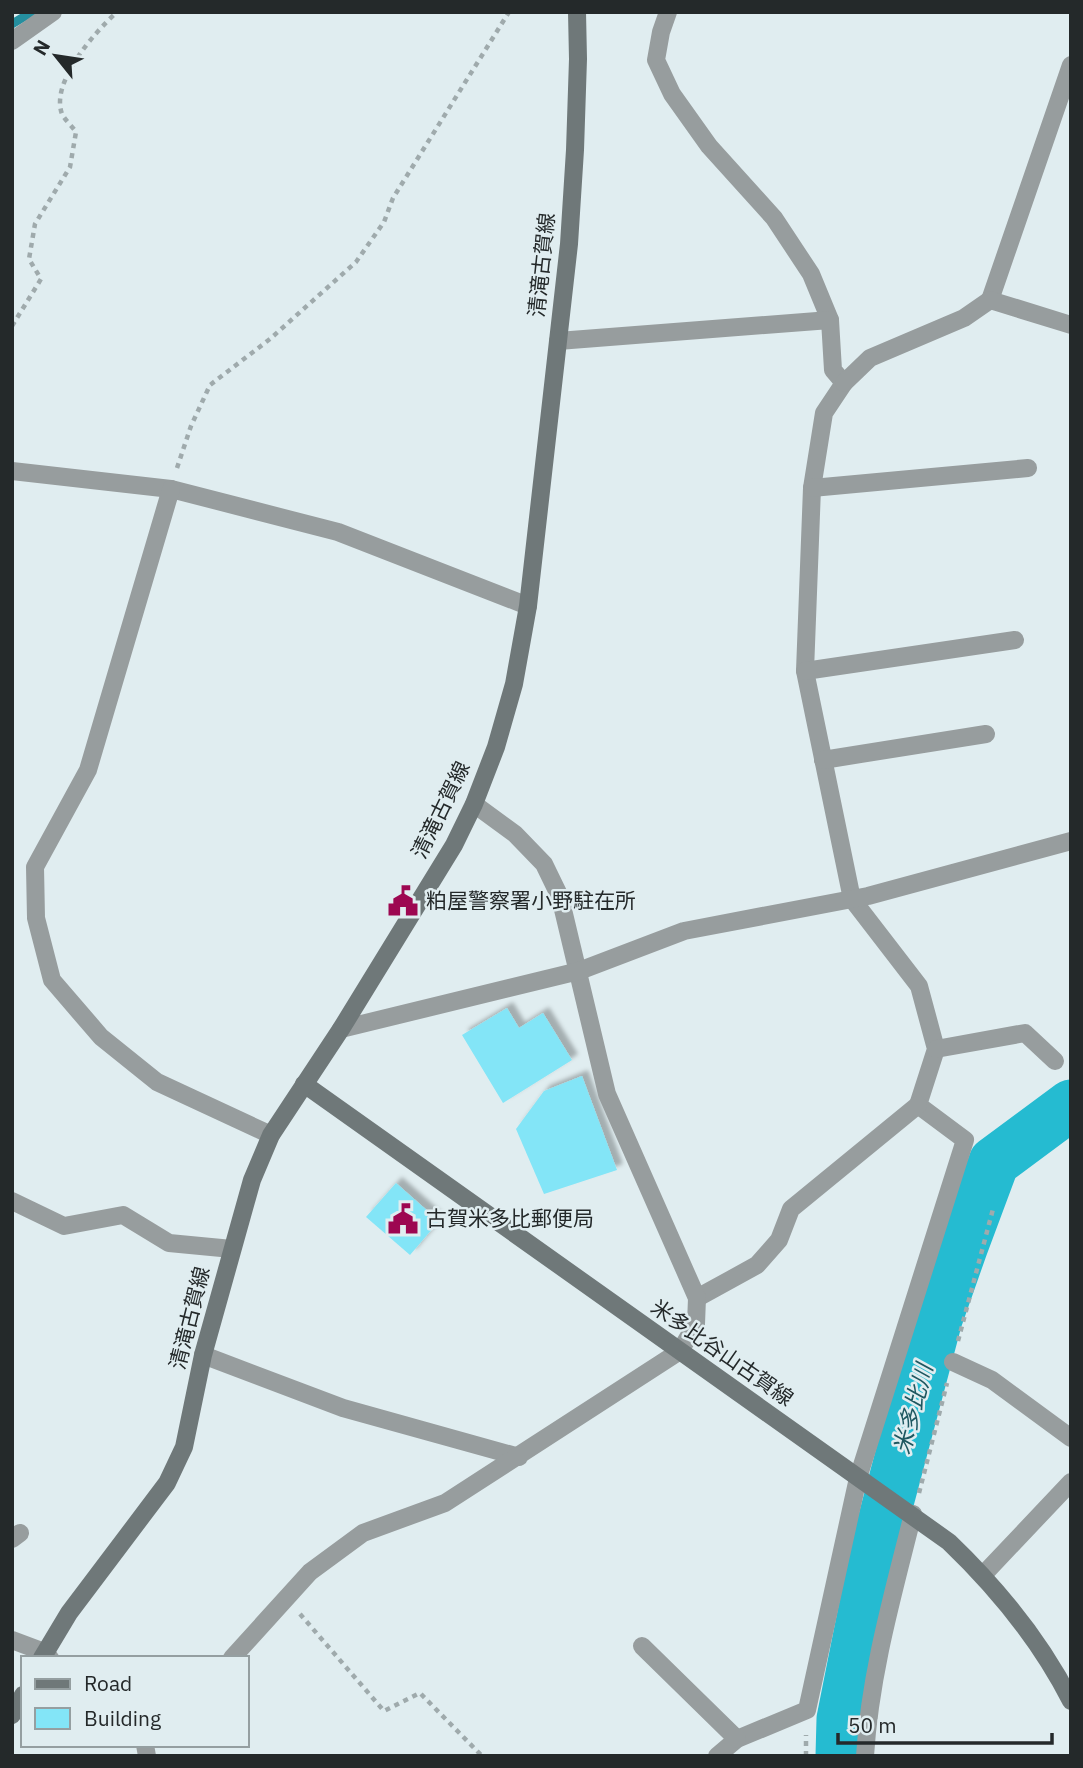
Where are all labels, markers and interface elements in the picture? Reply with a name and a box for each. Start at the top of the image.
north arrow [21,21,91,91]
text: N [27,36,55,59]
street label: 清滝古賀線 [522,211,560,319]
street label: 清滝古賀線 [405,756,476,863]
public building icon: 粕屋警察署小野駐在所 [386,884,420,918]
place label: 粕屋警察署小野駐在所 [426,886,636,914]
public building icon: 古賀米多比郵便局 [386,1202,420,1236]
place label: 古賀米多比郵便局 [426,1204,594,1232]
street label: 清滝古賀線 [163,1263,215,1372]
street label: 米多比谷山古賀線 [646,1293,799,1412]
water label: 米多比川 [886,1358,939,1457]
legend [21,1656,248,1747]
text: Road [84,1669,132,1697]
scale bar [838,1702,1052,1746]
text: Building [84,1704,161,1732]
text: 50 m [848,1711,897,1739]

